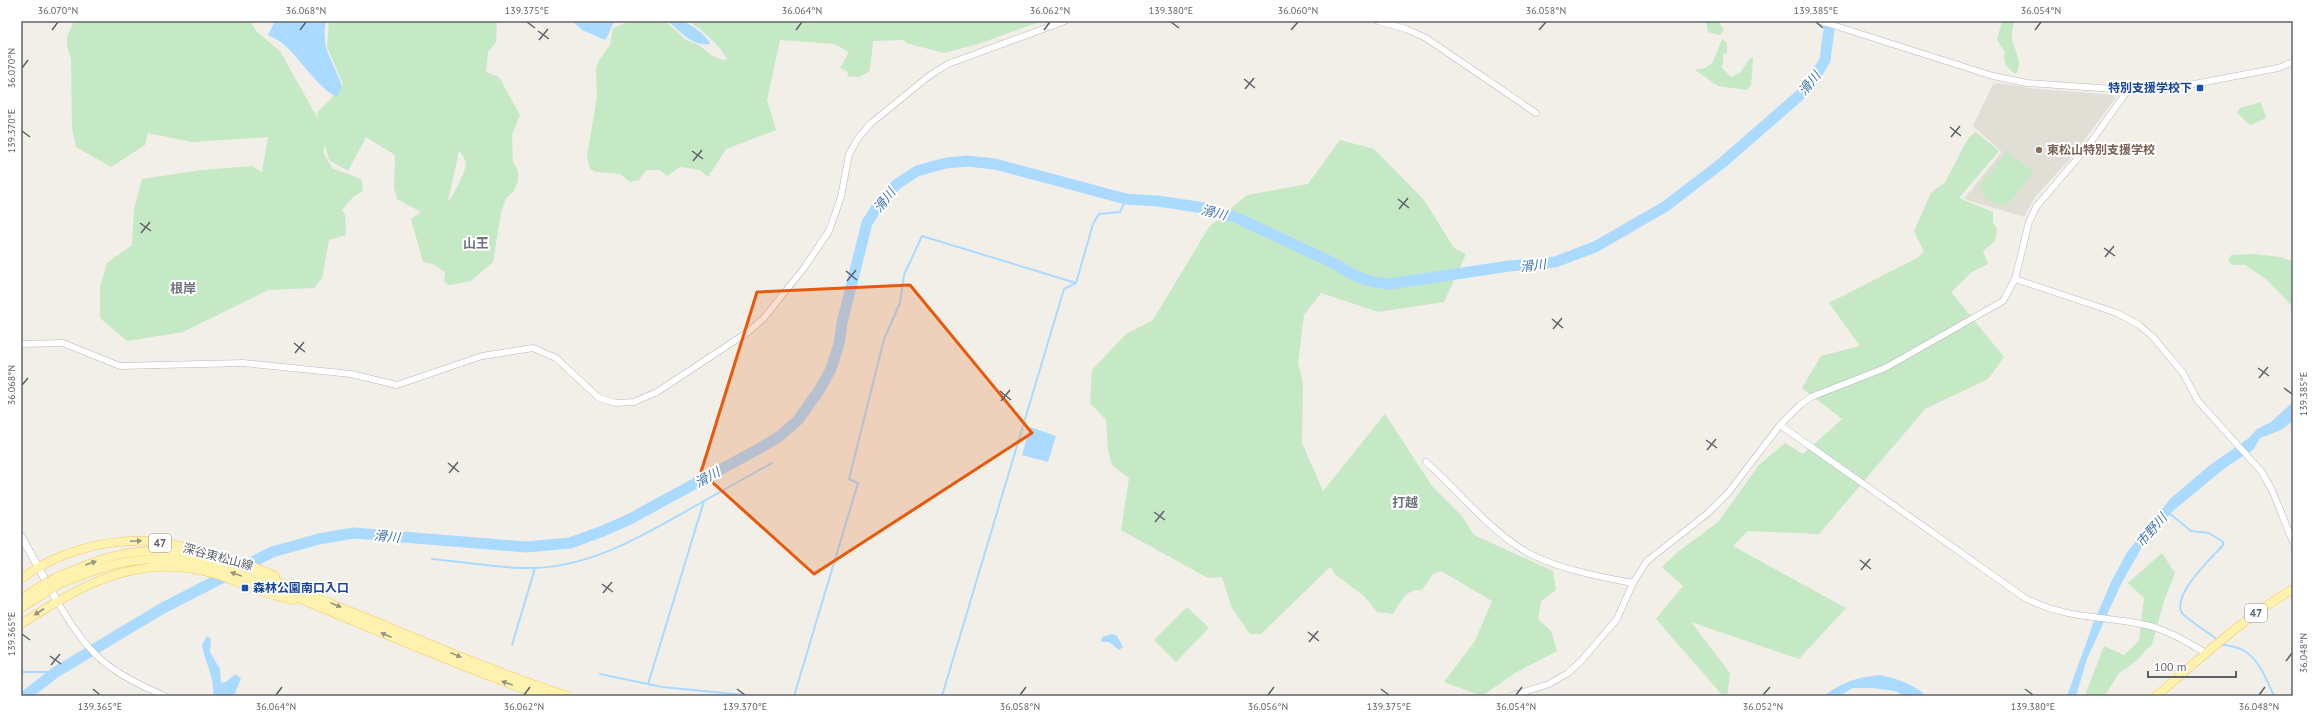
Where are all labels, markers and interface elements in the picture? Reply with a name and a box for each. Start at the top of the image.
text: 36.070°N [38,4,78,17]
text: 36.068°N [286,4,326,17]
text: 139.375°E [505,4,549,17]
text: 36.064°N [782,4,822,17]
text: 36.062°N [1030,4,1070,17]
text: 139.380°E [1149,4,1193,17]
text: 36.060°N [1278,4,1318,17]
text: 36.058°N [1526,4,1566,17]
text: 139.385°E [1794,4,1838,17]
text: 36.054°N [2021,4,2061,17]
text: 36.070°N [5,48,18,88]
water label: 滑川 [1795,66,1825,99]
place label: 特別支援学校下 [2108,80,2192,95]
marker: 特別支援学校下 [2195,83,2205,93]
text: 139.370°E [5,109,18,153]
place label: 東松山特別支援学校 [2047,142,2155,157]
marker: 東松山特別支援学校 [2034,145,2044,155]
water label: 滑川 [870,183,900,216]
water label: 滑川 [1199,201,1230,224]
district label: 山王 [463,235,489,252]
water label: 滑川 [1519,255,1549,276]
district label: 根岸 [170,280,196,297]
text: 36.068°N [5,365,18,405]
text: 139.385°E [2297,372,2310,416]
water label: 滑川 [692,463,724,491]
district label: 打越 [1392,494,1418,511]
water label: 市野川 [2132,509,2172,551]
water label: 滑川 [373,527,403,546]
road number: 47 [149,534,171,552]
one-way arrow [130,538,142,545]
street label: 深谷東松山線 [181,540,255,573]
one-way arrow [85,560,97,566]
one-way arrow [230,571,242,577]
place label: 森林公園南口入口 [253,580,349,595]
marker: 森林公園南口入口 [240,583,250,593]
one-way arrow [331,602,342,608]
road number: 47 [2245,604,2267,622]
one-way arrow [33,609,45,616]
text: 139.365°E [5,612,18,656]
one-way arrow [380,631,392,637]
text: 36.048°N [2297,633,2310,673]
one-way arrow [451,652,462,658]
scale bar [2148,653,2236,679]
text: 100 m [2154,659,2187,674]
one-way arrow [500,680,512,686]
text: 139.365°E [78,700,122,713]
text: 36.064°N [256,700,296,713]
text: 36.062°N [504,700,544,713]
text: 139.370°E [723,700,767,713]
text: 36.058°N [1000,700,1040,713]
text: 36.056°N [1248,700,1288,713]
text: 139.375°E [1367,700,1411,713]
text: 36.054°N [1496,700,1536,713]
text: 36.052°N [1743,700,1783,713]
text: 139.380°E [2011,700,2055,713]
text: 36.048°N [2239,700,2279,713]

